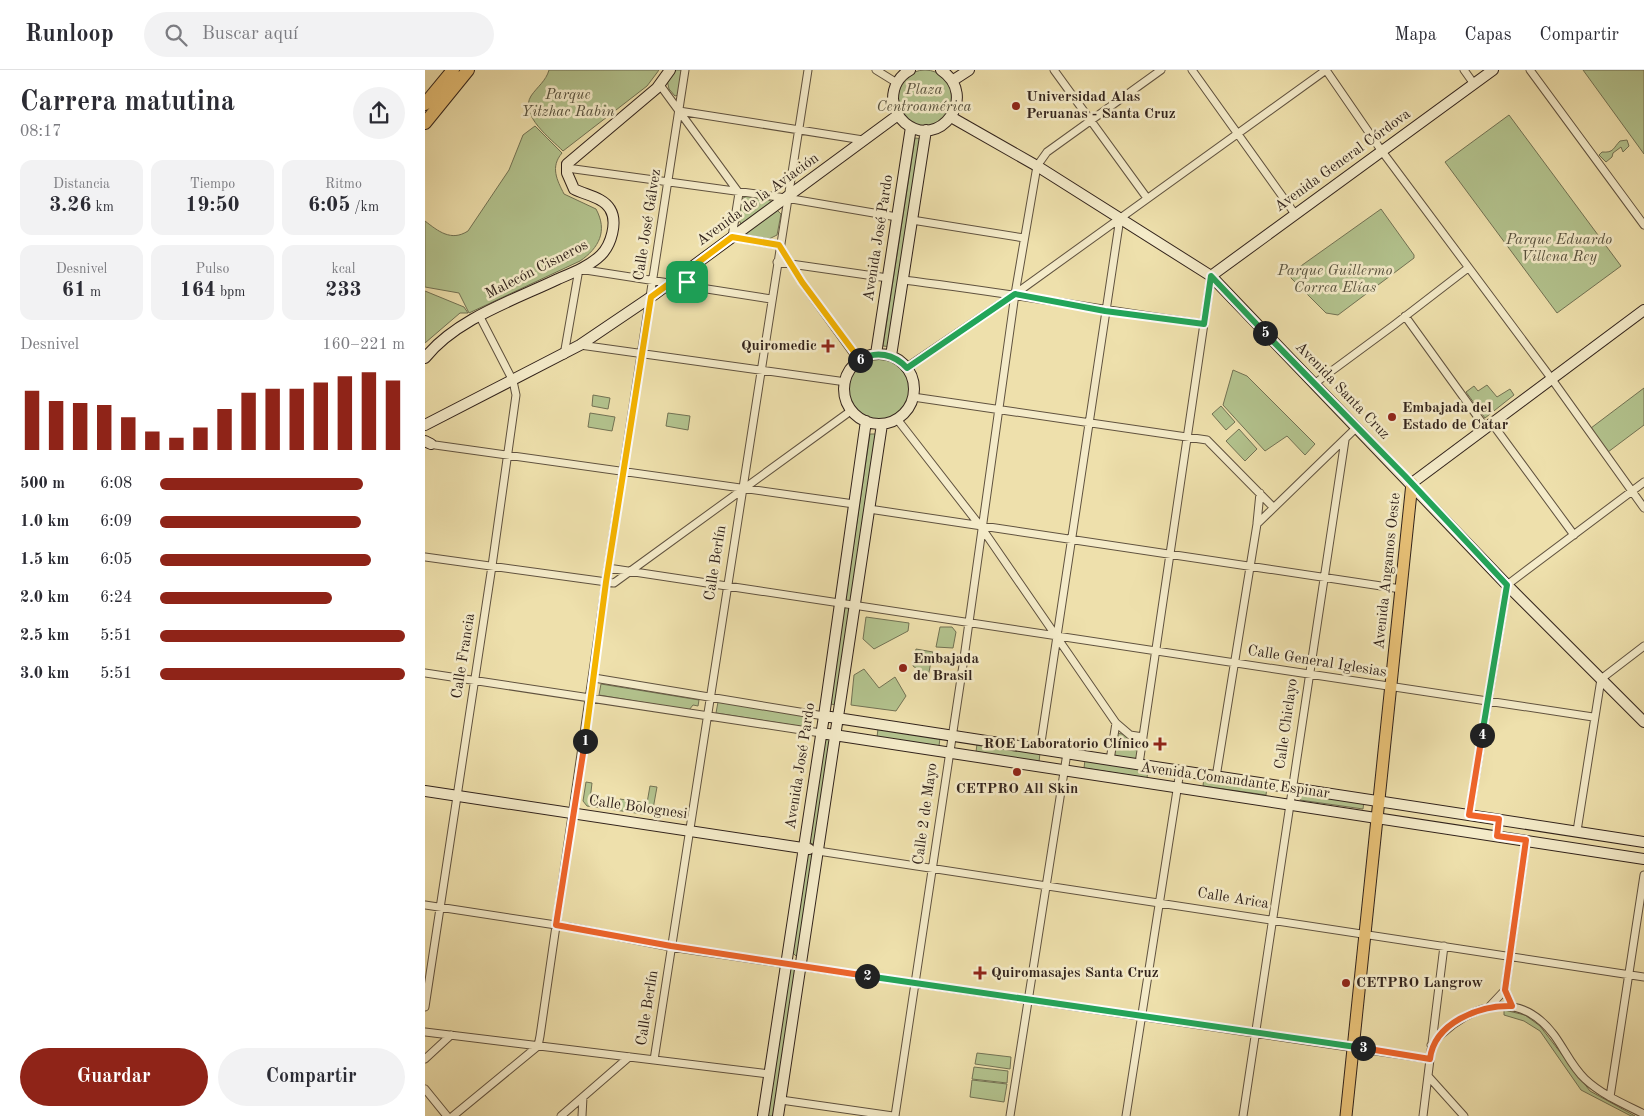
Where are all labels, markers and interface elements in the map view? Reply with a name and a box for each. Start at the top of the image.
search box [144,12,494,57]
icon: search [162,21,190,49]
text: Runloop [25,23,114,47]
text: Buscar aquí [202,25,298,44]
text: Mapa [1394,26,1437,44]
text: Capas [1465,26,1512,44]
text: Compartir [1540,26,1619,44]
park label: Plaza Centroamérica [876,83,972,115]
button: share [353,87,405,139]
park label: Parque Yitzhac Rabin [521,88,615,120]
text: Carrera matutina [20,89,235,117]
place label: Universidad Alas Peruanas - Santa Cruz [1026,90,1176,122]
marker: Universidad Alas Peruanas - Santa Cruz [1010,100,1022,112]
street label: Avenida General Córdova [1272,106,1414,215]
text: 08:17 [20,124,62,140]
street label: Avenida de la Aviación [694,151,822,249]
street label: Calle José Gálvez [632,168,664,282]
street label: Avenida José Pardo [862,174,896,302]
text: Distancia [53,177,110,191]
text: Tiempo [190,177,235,191]
text: Ritmo [325,177,362,191]
text: 3.26 [49,195,92,216]
text: 19:50 [185,195,240,216]
text: 6:05 [308,195,350,216]
text: km [92,200,114,214]
text: /km [350,200,379,214]
park label: Parque Eduardo Villena Rey [1505,233,1612,265]
street label: Malecón Cisneros [483,238,591,302]
pin [666,261,708,303]
text: Desnivel [56,262,107,276]
text: Pulso [196,262,229,276]
text: kcal [331,262,356,276]
park label: Parque Guillermo Correa Elías [1277,264,1392,296]
icon: arrive [673,268,701,296]
text: 61 [62,280,86,301]
text: 164 [179,280,216,301]
text: 233 [325,280,362,301]
text: m [86,285,101,299]
text: bpm [216,285,246,299]
pin: 5 [1253,320,1277,346]
text: 5 [1261,326,1270,340]
text: Desnivel [20,337,79,353]
text: 160–221 m [322,337,405,353]
place label: Quiromedic [741,339,817,354]
marker: Quiromedic [821,339,835,353]
street label: Avenida Santa Cruz [1292,339,1392,443]
pin: 6 [847,348,873,372]
text: 6 [856,353,865,367]
place label: Embajada del Estado de Catar [1402,401,1509,433]
marker: Embajada del Estado de Catar [1386,411,1398,423]
text: 500 m [20,476,65,492]
text: 6:08 [100,476,132,492]
street label: Avenida Angamos Oeste [1372,492,1404,650]
text: 1.0 km [20,514,69,530]
text: 6:09 [100,514,132,530]
street label: Calle Berlín [703,524,729,602]
text: 1.5 km [20,552,69,568]
text: 6:05 [100,552,132,568]
text: 2.0 km [20,590,69,606]
text: 6:24 [100,590,132,606]
street label: Calle Francia [450,612,478,700]
text: 2.5 km [20,628,69,644]
text: 5:51 [100,628,132,644]
street label: Calle General Iglesias [1246,644,1388,680]
place label: Embajada de Brasil [913,652,979,684]
marker: Embajada de Brasil [897,662,909,674]
text: 3.0 km [20,666,69,682]
text: 5:51 [100,666,132,682]
street label: Calle Chiclayo [1273,678,1301,770]
street label: Avenida José Pardo [784,702,818,830]
pin: 4 [1469,722,1495,748]
pin: 1 [573,728,597,754]
text: 4 [1478,728,1487,742]
text: 1 [581,734,590,748]
place label: ROE Laboratorio Clínico [983,737,1149,752]
marker: ROE Laboratorio Clínico [1153,737,1167,751]
street label: Avenida Comandante Espinar [1139,760,1331,802]
street label: Calle 2 de Mayo [911,762,941,866]
marker: CETPRO All Skin [1011,766,1023,778]
place label: CETPRO All Skin [956,782,1078,797]
street label: Calle Bolognesi [588,794,688,822]
street label: Calle Arica [1196,886,1270,912]
pin: 2 [855,964,879,988]
marker: Quiromasajes Santa Cruz [973,966,987,980]
place label: Quiromasajes Santa Cruz [991,966,1159,981]
street label: Calle Berlín [635,969,661,1047]
text: 2 [863,969,872,983]
place label: CETPRO Langrow [1356,976,1484,991]
marker: CETPRO Langrow [1340,977,1352,989]
pin: 3 [1351,1036,1375,1060]
text: 3 [1359,1041,1368,1055]
button: Guardar [20,1048,208,1106]
button: Compartir [218,1048,405,1106]

